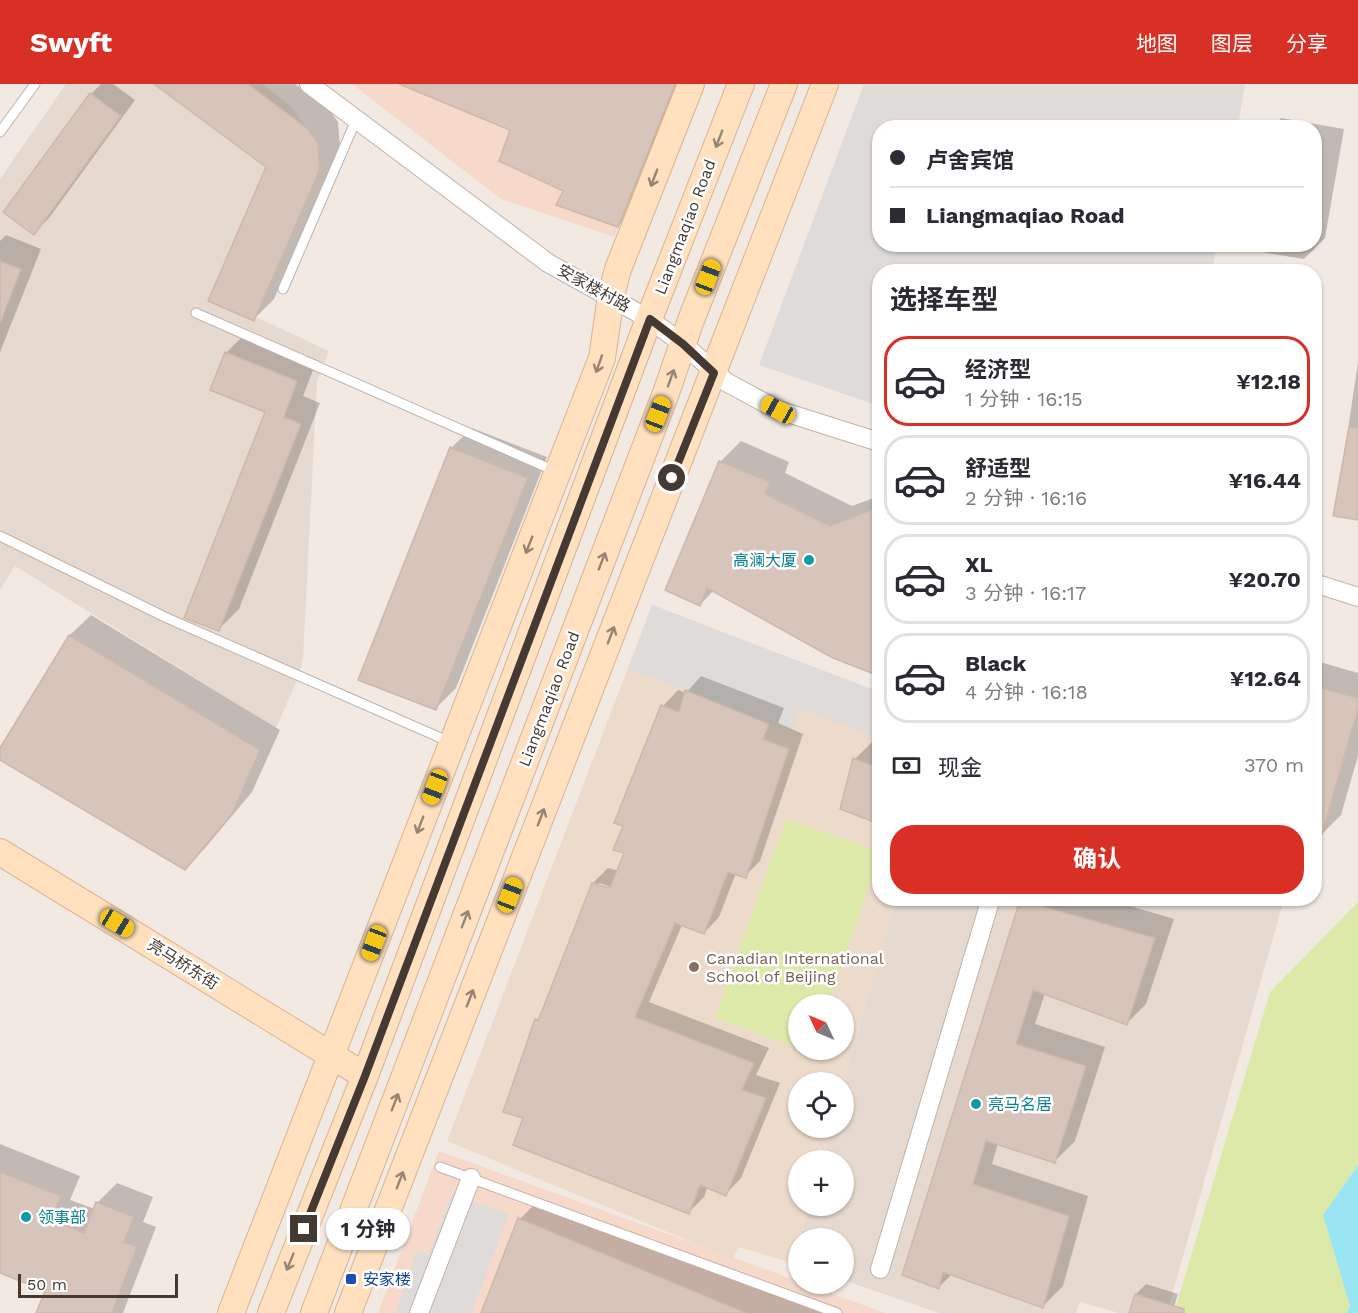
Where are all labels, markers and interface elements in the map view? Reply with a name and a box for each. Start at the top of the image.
text: Swyft [30,26,112,59]
text: 地图 [1136,31,1178,56]
text: 图层 [1211,31,1253,56]
text: 分享 [1286,31,1328,56]
one-way arrow [713,129,724,147]
text: 卢舍宾馆 [926,148,1014,173]
street label: Liangmaqiao Road [650,157,720,297]
one-way arrow [648,168,659,186]
text: Liangmaqiao Road [926,203,1125,228]
car [693,257,723,297]
street label: 安家楼村路 [554,260,634,316]
text: 选择车型 [890,284,998,316]
one-way arrow [593,354,604,373]
icon: car [893,354,947,408]
text: 经济型 [965,357,1031,382]
text: ¥12.18 [1236,369,1301,394]
one-way arrow [667,370,678,388]
text: 1 分钟 · 16:15 [965,387,1083,411]
car [758,393,798,427]
car [643,394,673,434]
icon: car [893,453,947,507]
text: 舒适型 [965,456,1031,481]
route start [658,464,685,491]
text: ¥16.44 [1229,468,1301,493]
text: 2 分钟 · 16:16 [965,486,1087,510]
one-way arrow [523,536,534,554]
place label: 高澜大厦 [733,551,797,570]
one-way arrow [597,552,608,570]
icon: car [893,552,947,606]
text: XL [965,552,993,577]
marker: 高澜大厦 [802,553,816,567]
text: ¥20.70 [1228,567,1301,592]
text: 3 分钟 · 16:17 [965,581,1086,605]
one-way arrow [607,626,618,645]
street label: Liangmaqiao Road [514,629,584,769]
icon: car [893,651,947,705]
text: Black [965,651,1026,676]
text: ¥12.64 [1230,666,1301,691]
text: 4 分钟 · 16:18 [965,680,1088,704]
icon: cash [890,749,923,782]
text: 370 m [1244,753,1304,777]
text: 现金 [938,755,982,780]
car [420,767,450,807]
one-way arrow [536,808,547,826]
one-way arrow [414,815,425,834]
button: 确认 [890,825,1304,894]
car [495,875,525,915]
car [97,906,137,940]
one-way arrow [460,911,471,929]
car [359,923,389,963]
street label: 亮马桥东街 [144,935,222,993]
place label: Canadian International School of Beijing [706,949,884,986]
marker: Canadian International School of Beijing [687,960,701,974]
one-way arrow [465,990,476,1008]
north arrow [788,994,854,1060]
map controls [788,994,854,1294]
button: locate [788,1072,854,1138]
one-way arrow [391,1093,402,1111]
place label: 亮马名居 [988,1095,1052,1114]
marker: 亮马名居 [969,1097,983,1111]
button: + [788,1150,854,1216]
one-way arrow [395,1171,406,1190]
place label: 领事部 [38,1208,86,1227]
callout: 1 分钟 [325,1208,409,1250]
marker: 领事部 [19,1210,33,1224]
route end [290,1215,317,1242]
text: 1 分钟 [341,1217,395,1241]
button: − [788,1228,854,1294]
one-way arrow [284,1253,295,1271]
place label: 安家楼 [363,1270,411,1289]
scale bar [18,1271,178,1298]
marker: 安家楼 [344,1272,358,1286]
text: 50 m [27,1275,67,1294]

